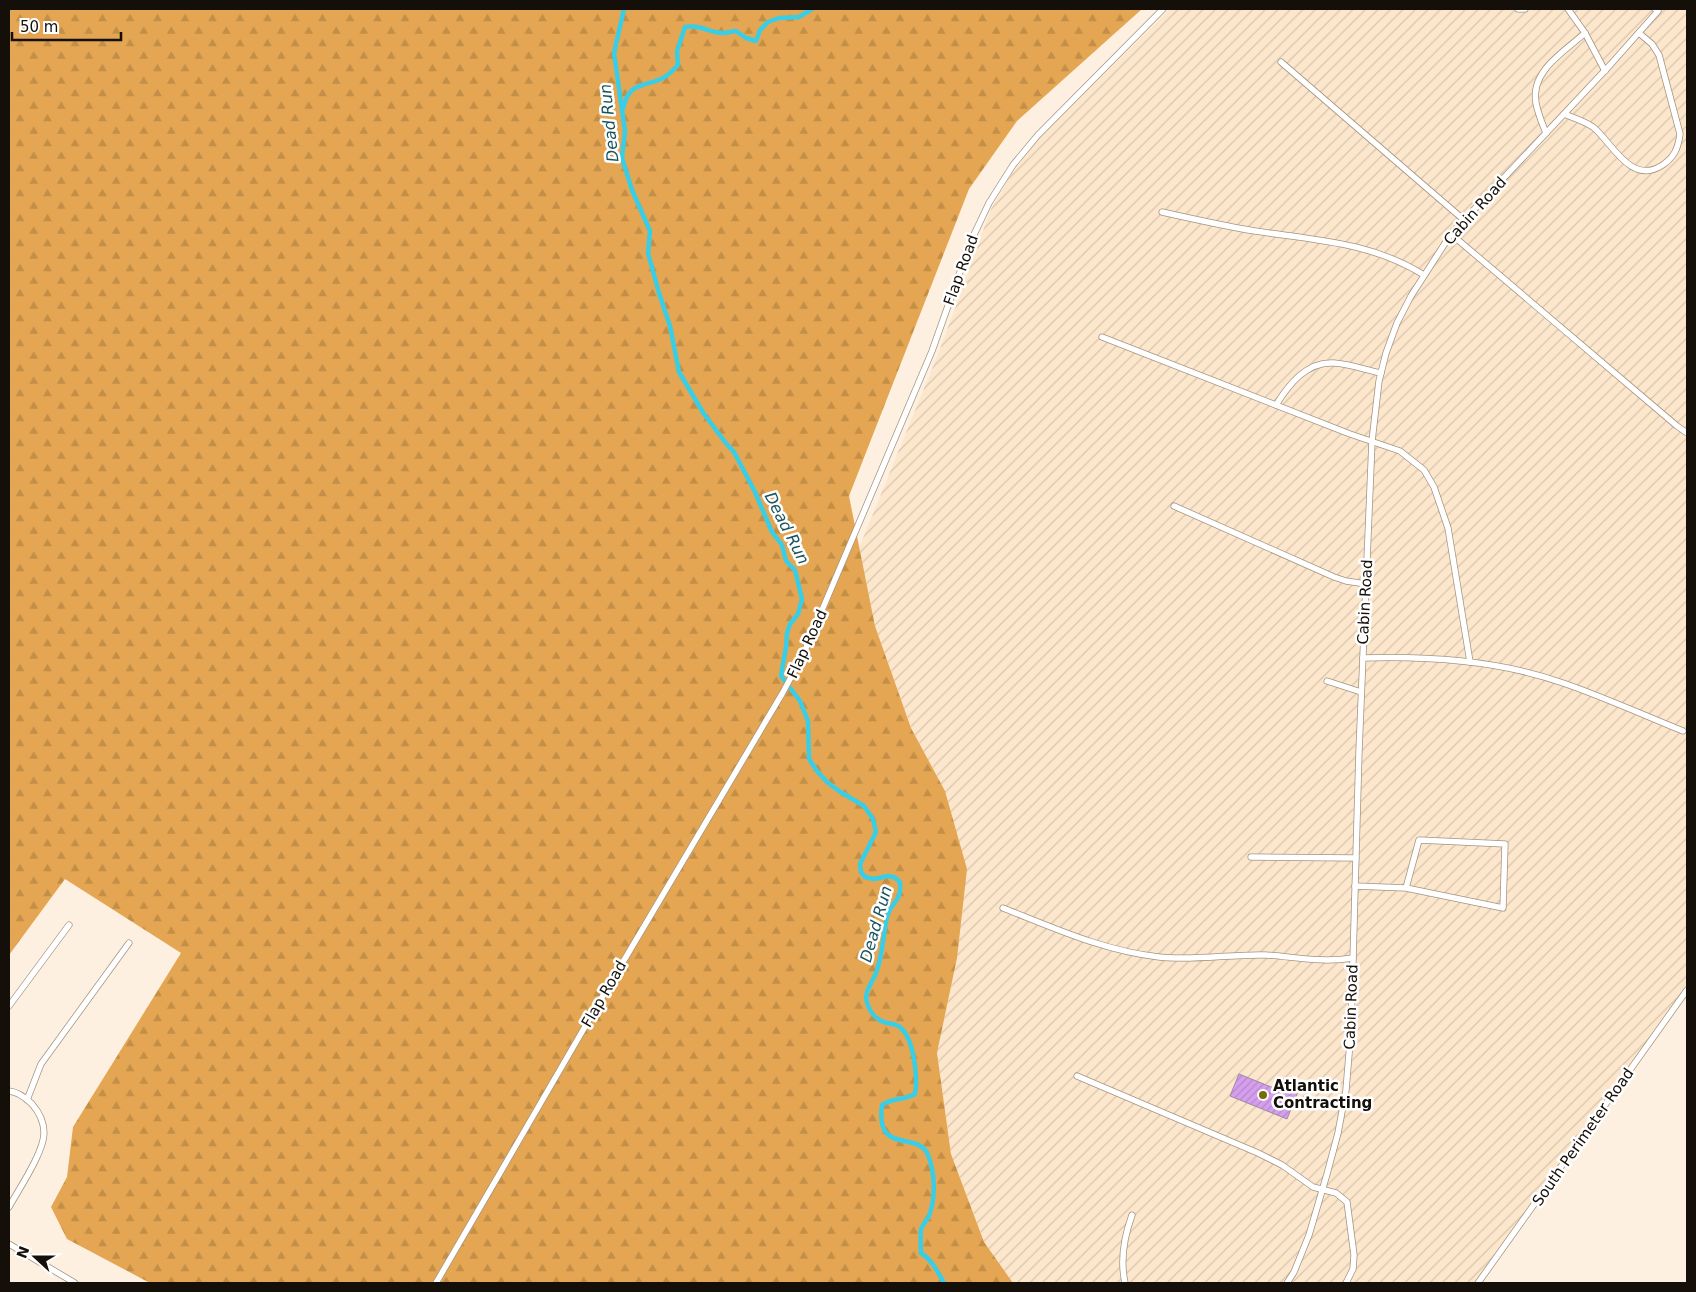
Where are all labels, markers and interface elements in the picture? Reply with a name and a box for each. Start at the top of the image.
scale bar [12,10,121,42]
text: 50 m [20,18,58,36]
water label: Dead Run [595,83,623,163]
street label: Cabin Road [1440,173,1510,249]
street label: Flap Road [940,232,982,308]
water label: Dead Run [761,489,813,567]
street label: Cabin Road [1354,559,1376,645]
street label: Flap Road [783,607,831,681]
water label: Dead Run [856,884,896,964]
street label: Flap Road [578,957,630,1031]
street label: Cabin Road [1341,964,1361,1050]
street label: South Perimeter Road [1529,1065,1637,1209]
place label: Atlantic Contracting [1273,1077,1372,1112]
marker: Atlantic Contracting [1257,1089,1269,1101]
north arrow [10,1232,60,1282]
text: N [13,1244,32,1261]

